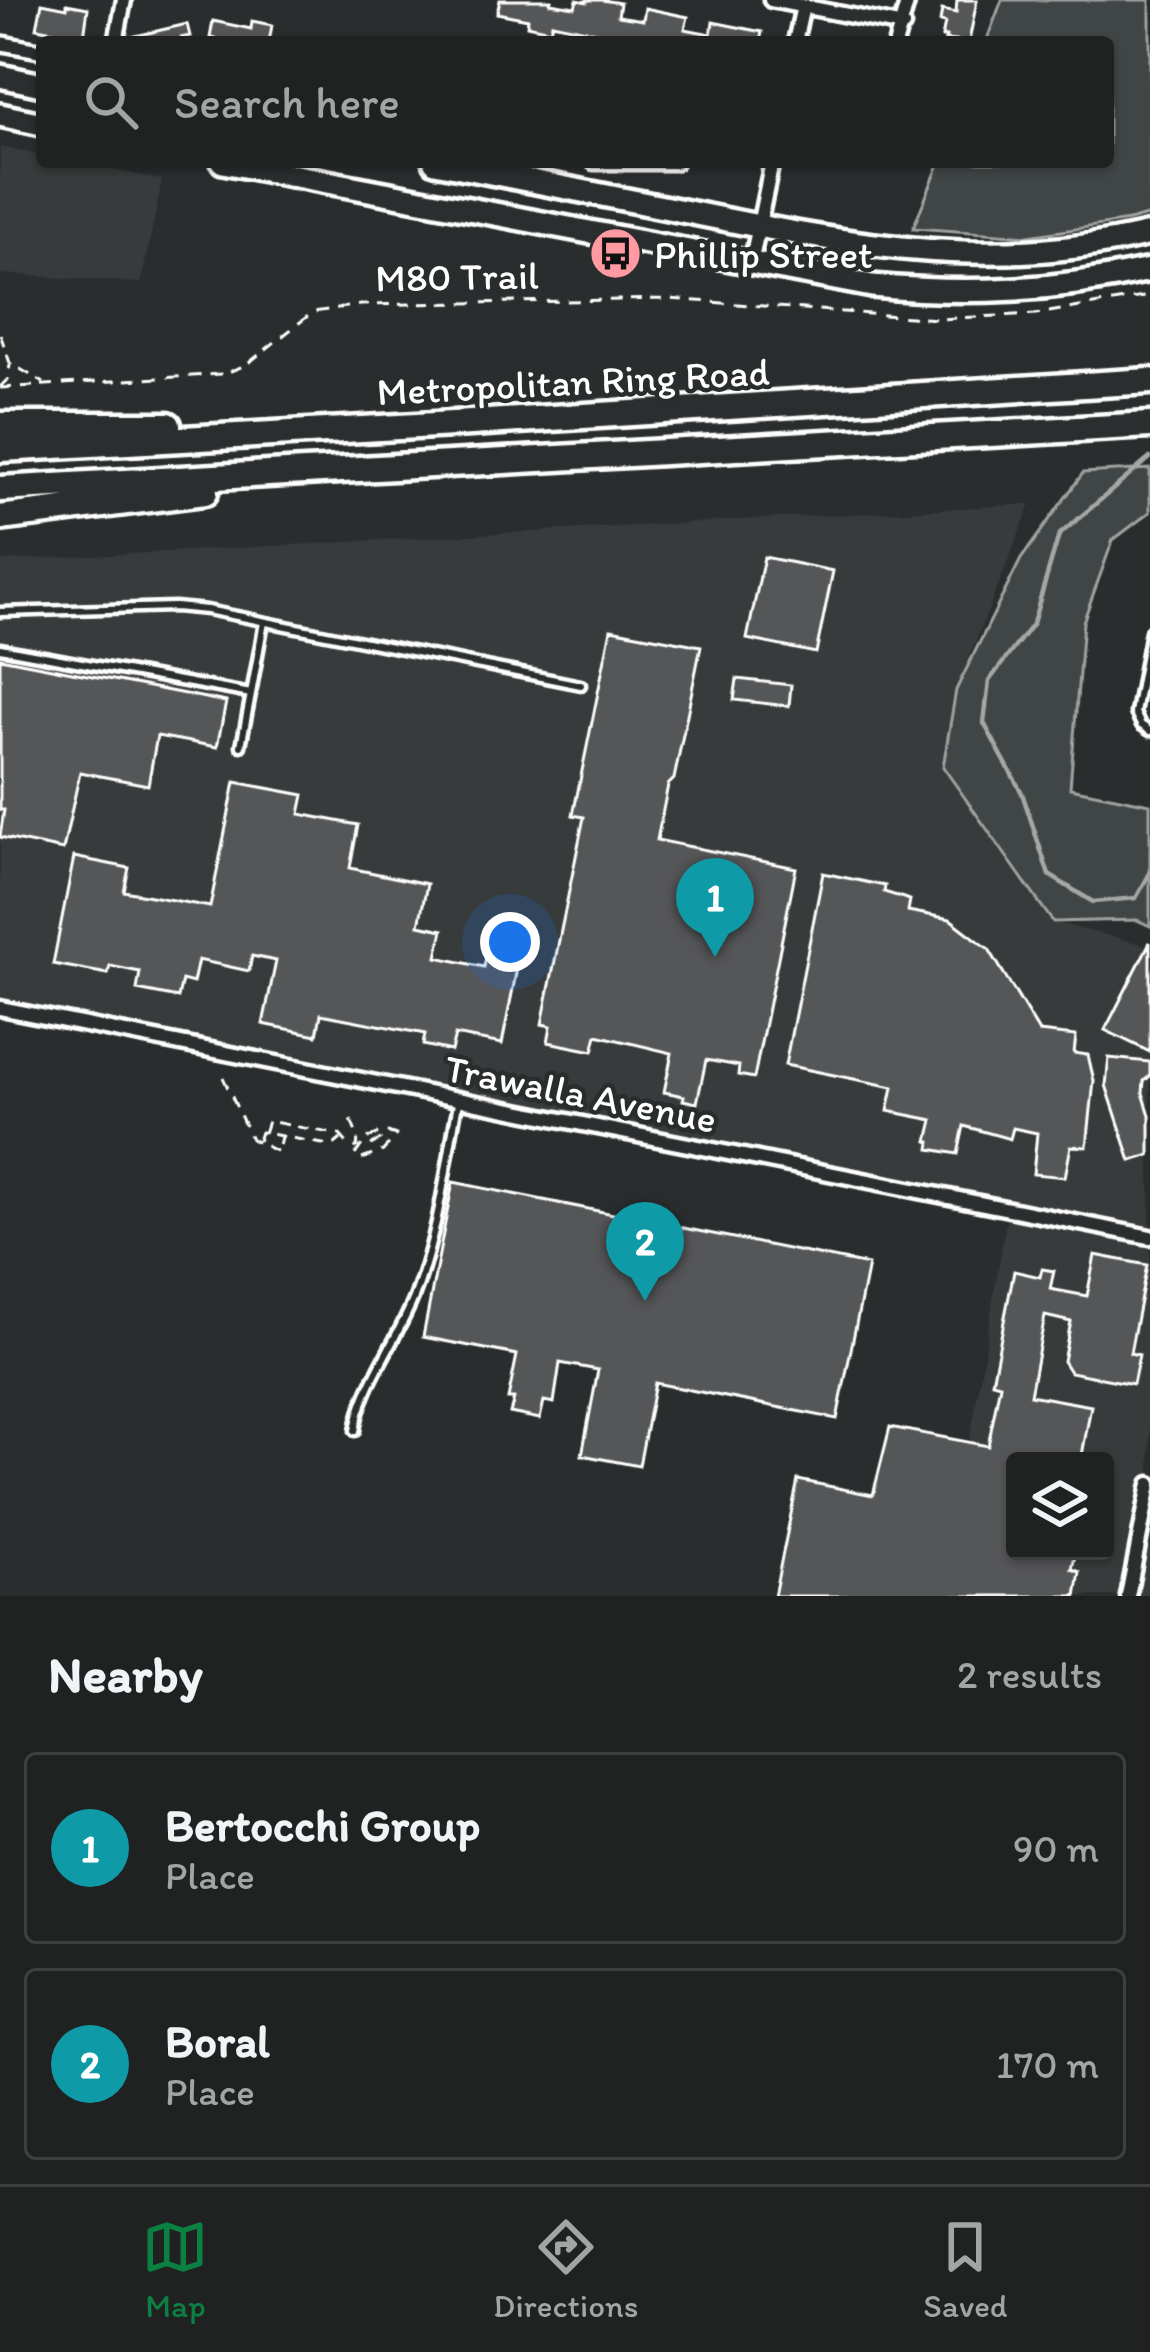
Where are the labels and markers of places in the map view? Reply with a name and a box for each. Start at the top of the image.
bus stop icon: Phillip Street [587,226,643,282]
place label: Phillip Street [654,231,873,278]
pin: 1 [676,858,754,957]
pin: 2 [606,1202,684,1301]

